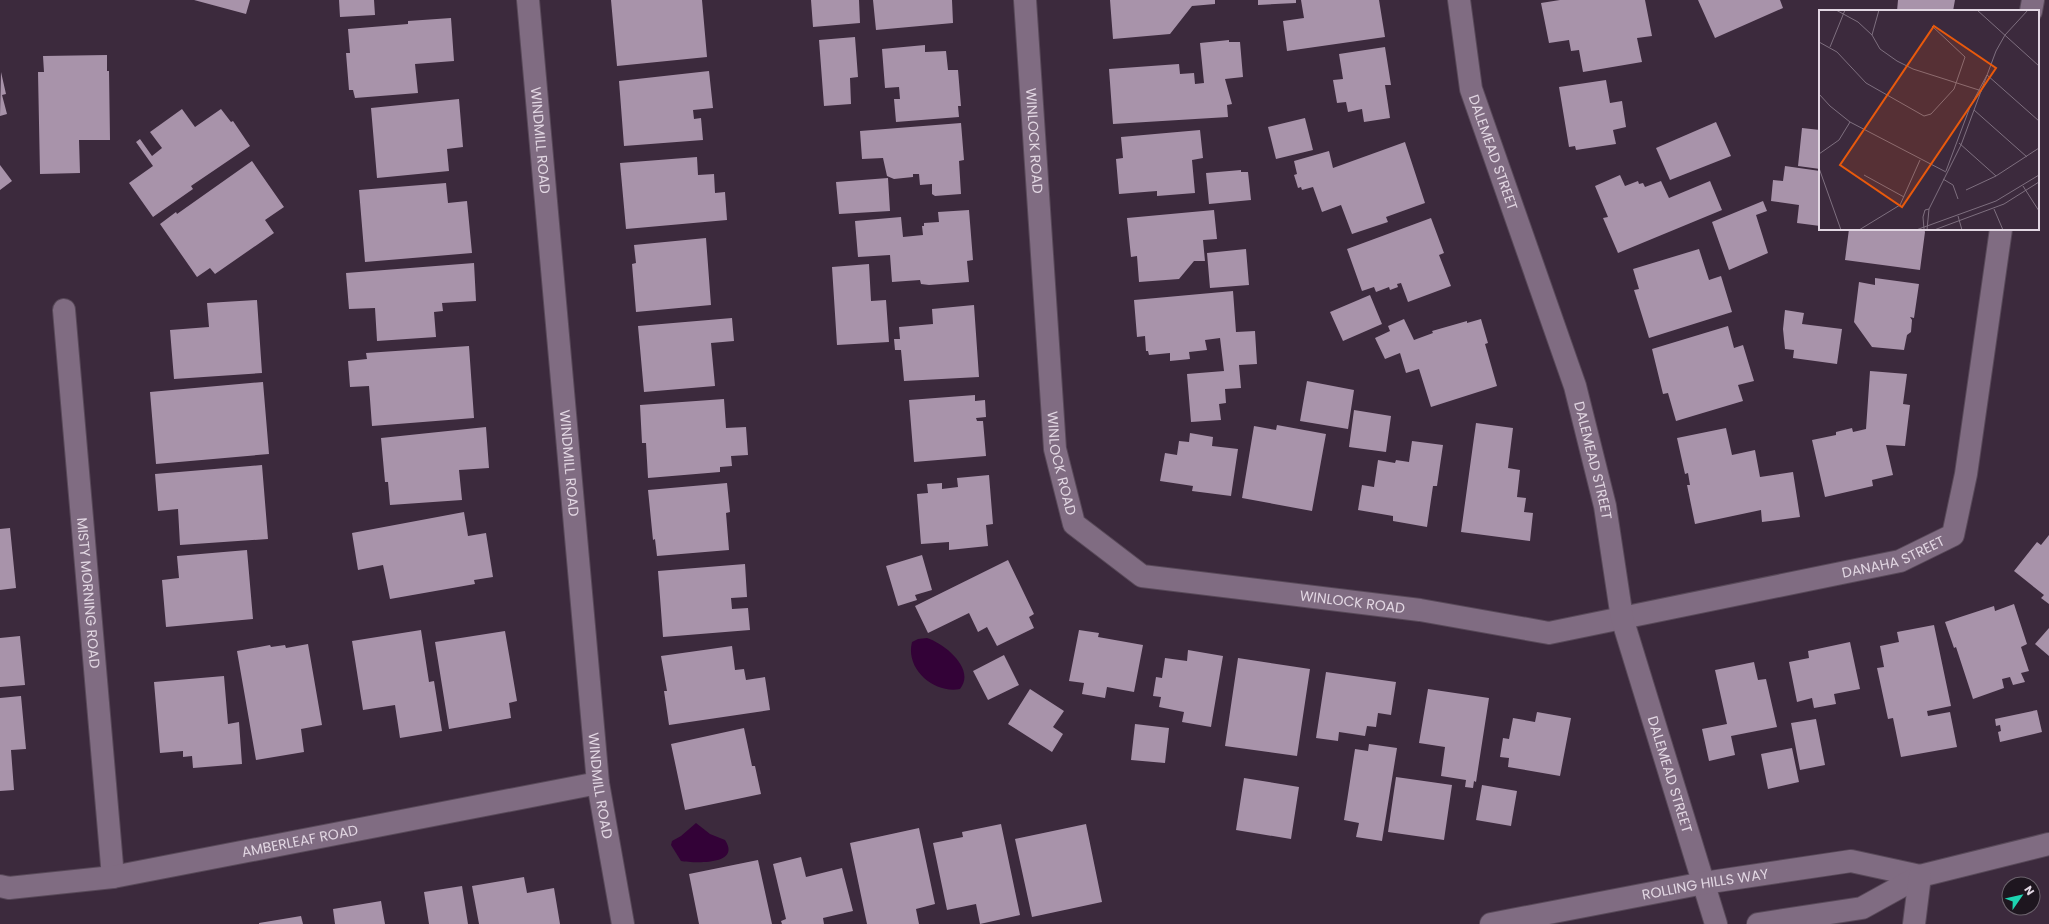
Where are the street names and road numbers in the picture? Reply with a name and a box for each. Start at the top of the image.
street label: WINDMILL ROAD [526,86,555,195]
street label: WINLOCK ROAD [1021,87,1048,194]
street label: DALEMEAD STREET [1464,92,1523,213]
street label: DALEMEAD STREET [1569,399,1617,521]
street label: WINDMILL ROAD [555,409,584,517]
street label: WINLOCK ROAD [1042,410,1081,517]
street label: MISTY MORNING ROAD [72,517,105,669]
street label: DANAHA STREET [1840,530,1948,583]
street label: WINLOCK ROAD [1299,585,1406,618]
street label: DALEMEAD STREET [1643,713,1698,836]
street label: WINDMILL ROAD [584,732,618,840]
street label: AMBERLEAF ROAD [240,820,360,862]
street label: ROLLING HILLS WAY [1640,863,1770,905]

